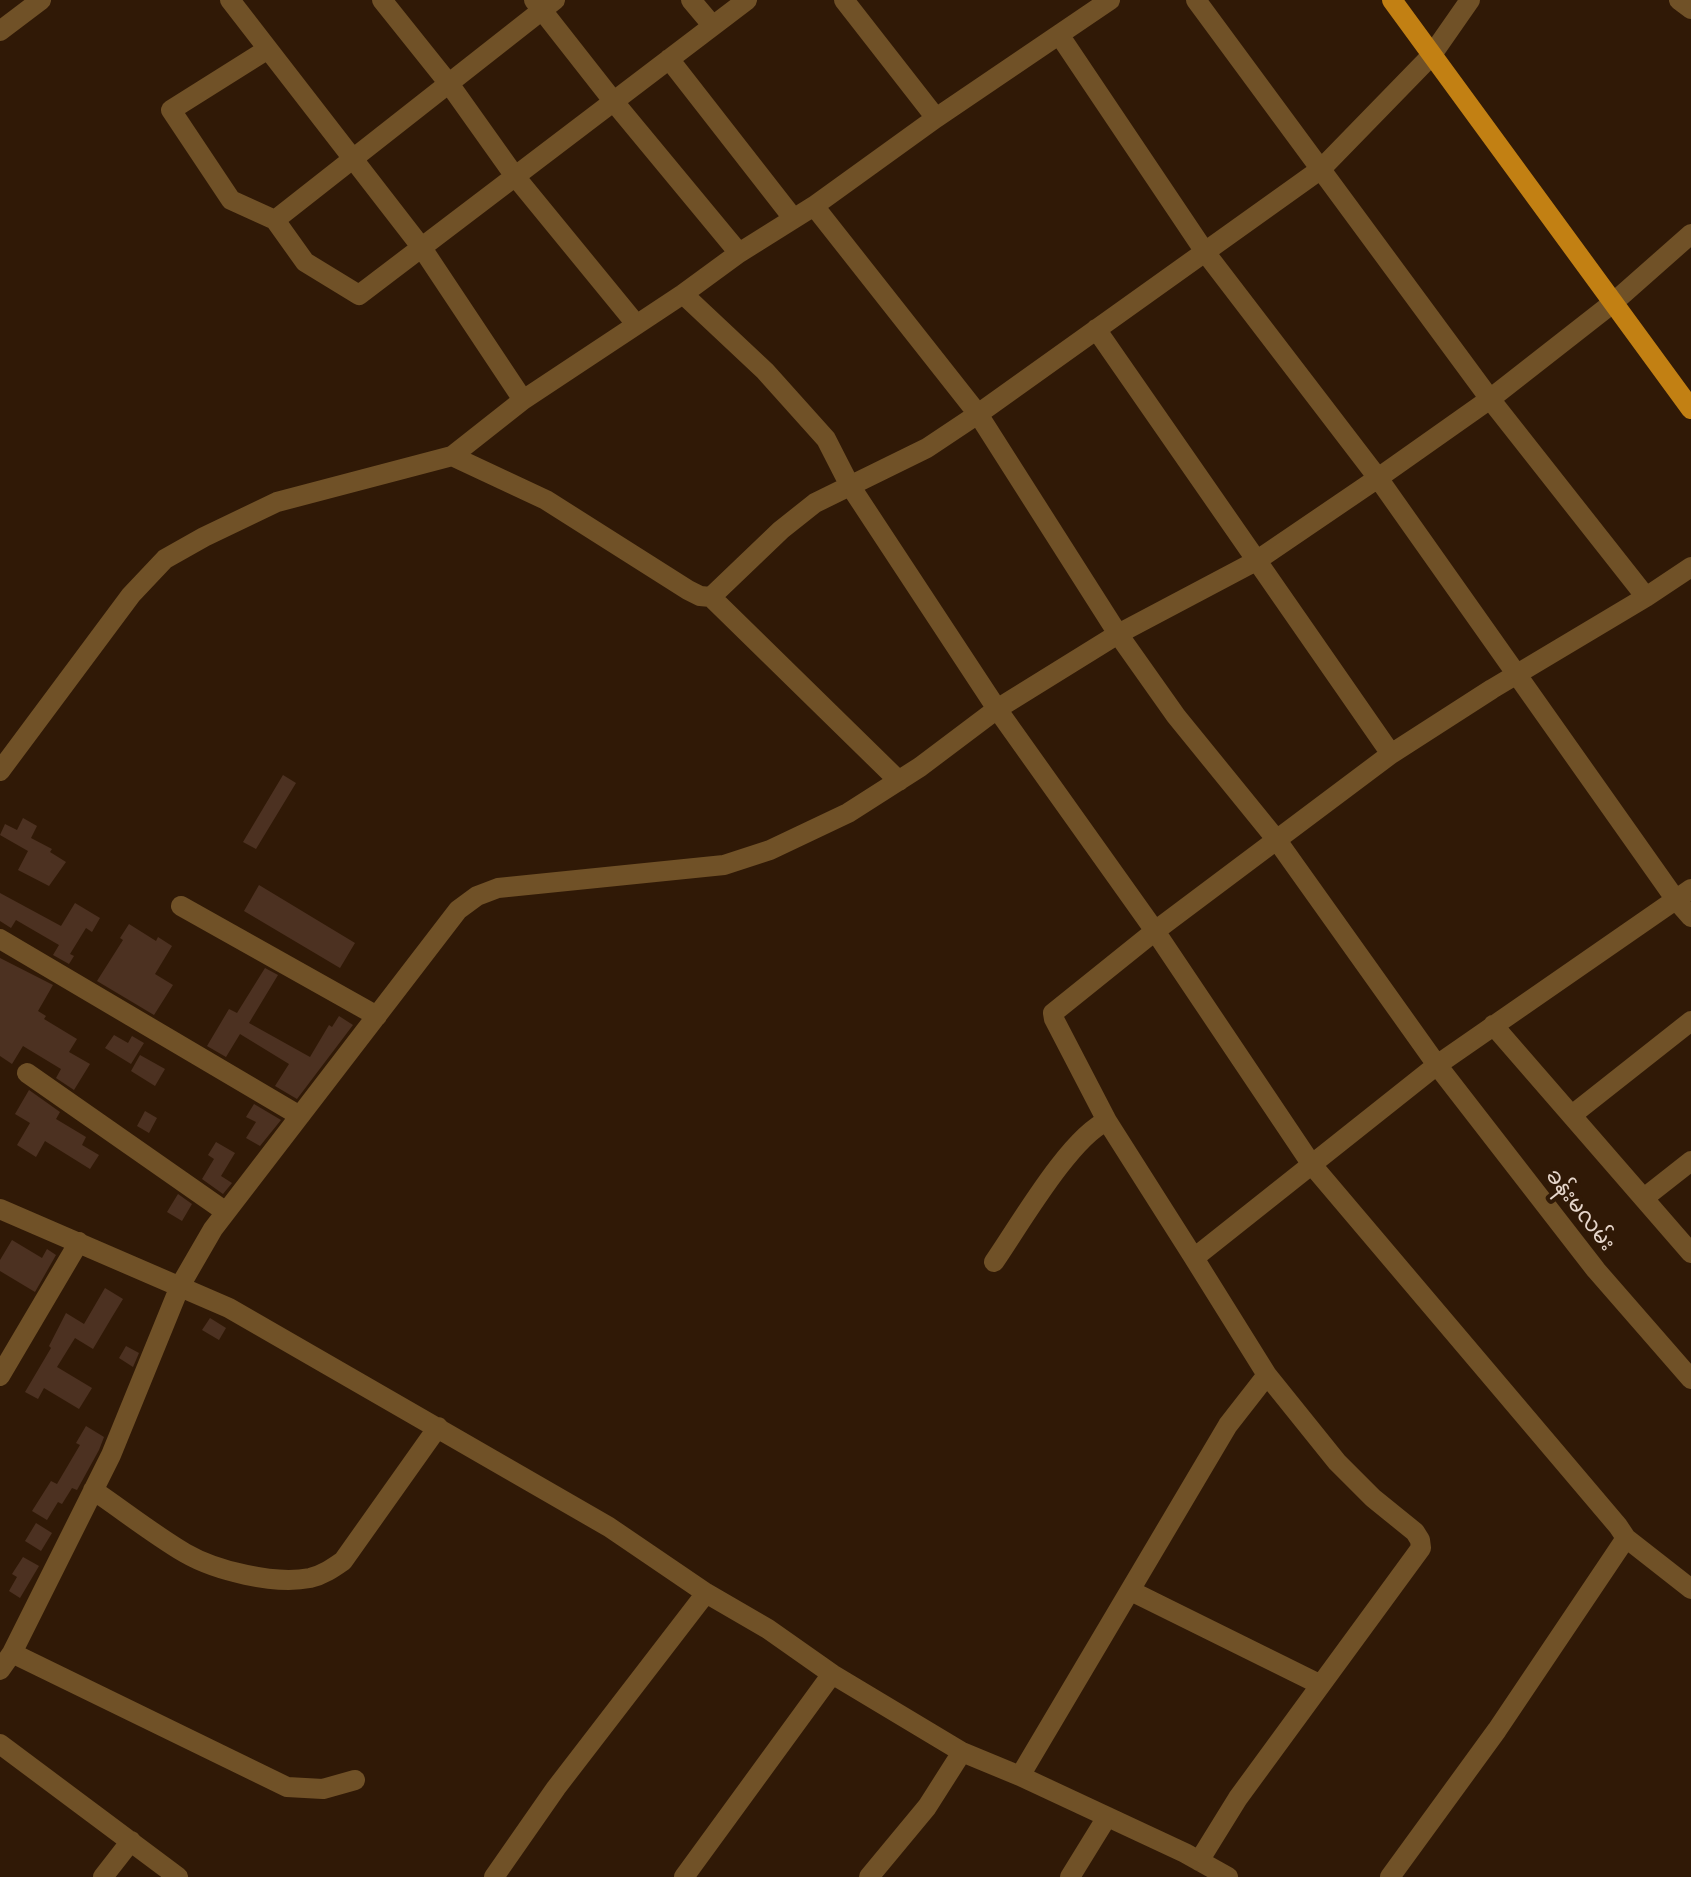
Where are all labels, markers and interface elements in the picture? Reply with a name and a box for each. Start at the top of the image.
street label: ခန်းမလမ်း [1540,1164,1620,1256]

